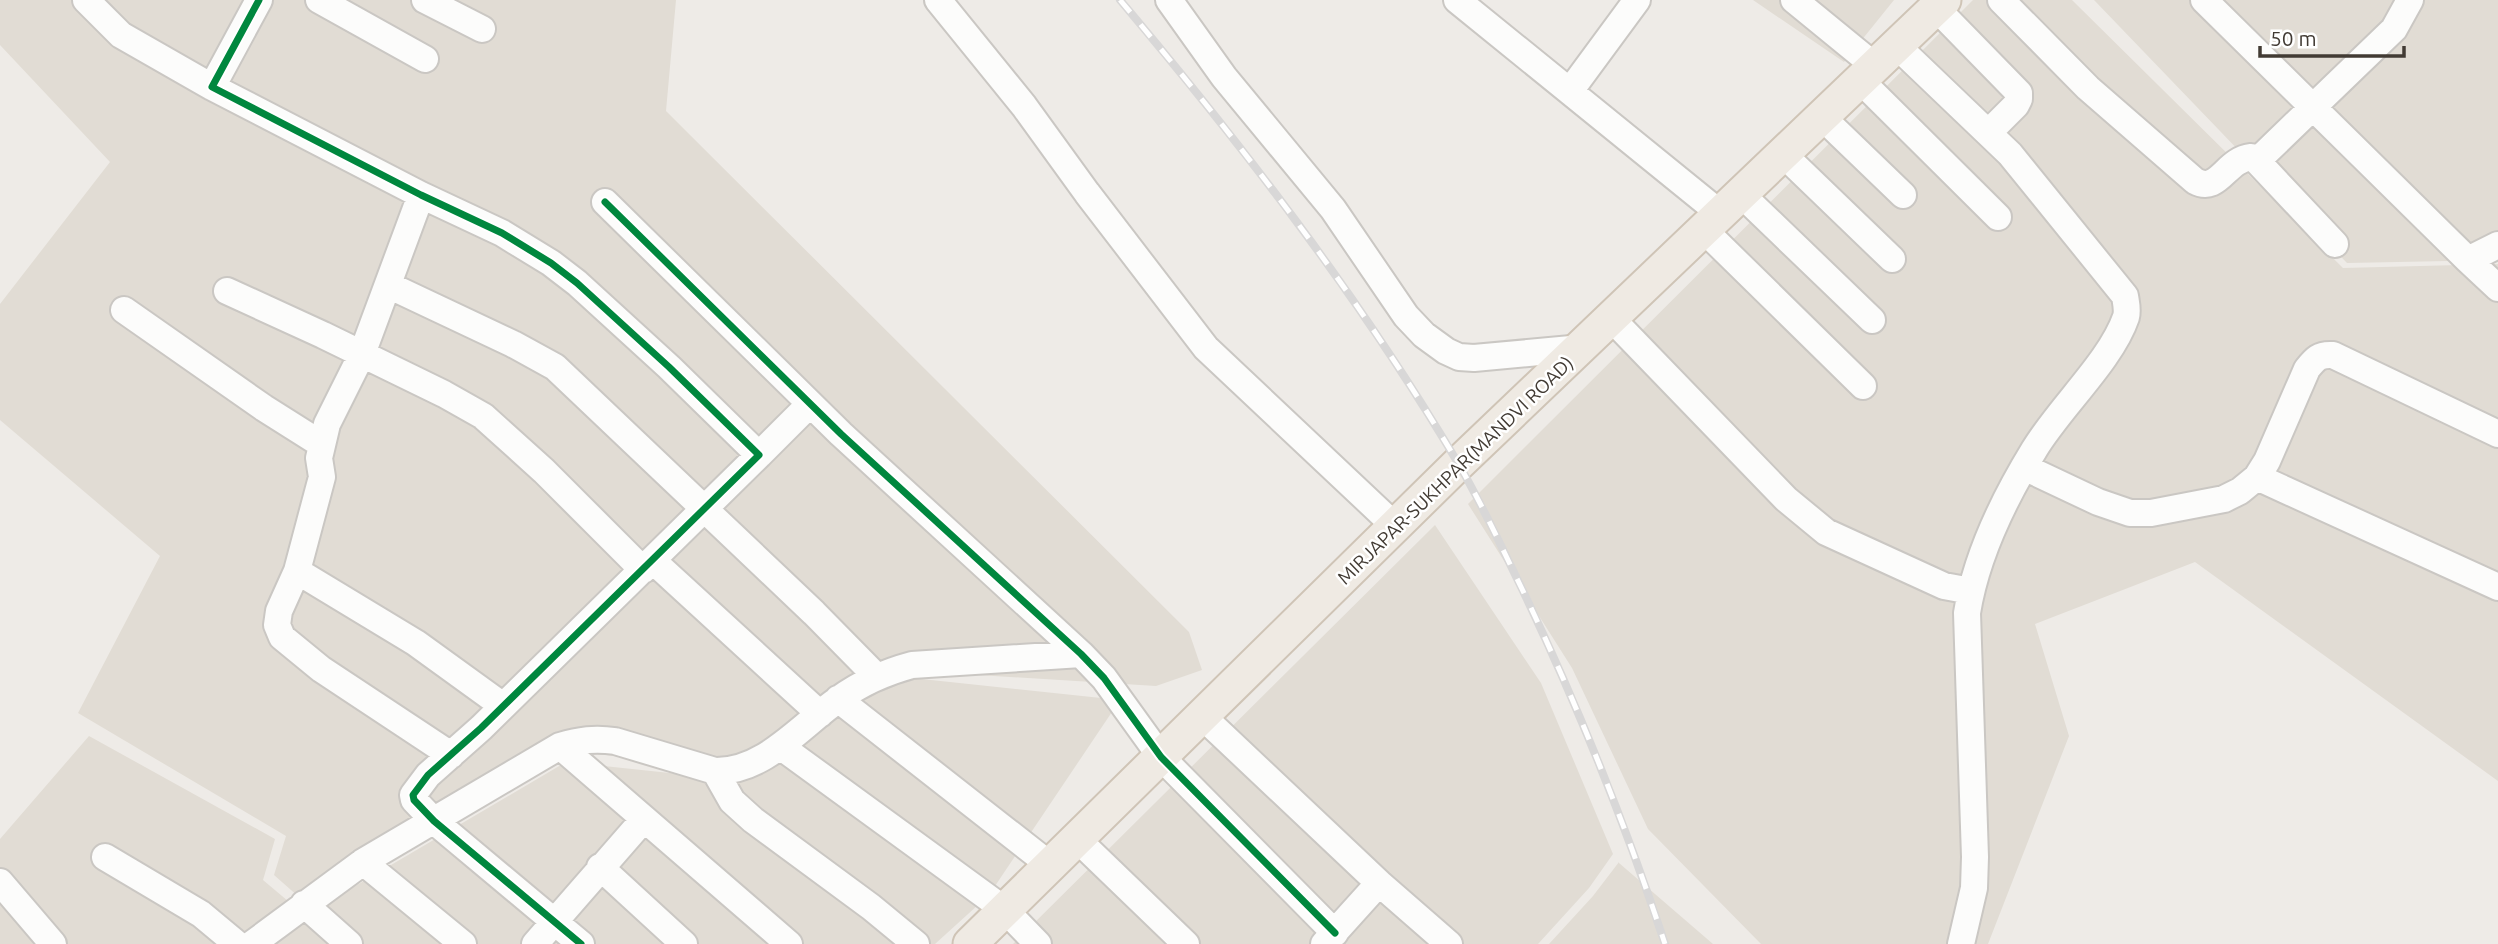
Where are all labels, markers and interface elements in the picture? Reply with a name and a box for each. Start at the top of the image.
scale bar [2260,14,2404,58]
text: 50 m [2270,26,2317,50]
street label: MIRJAPAR-SUKHPAR(MANDVI ROAD) [1333,351,1577,589]

